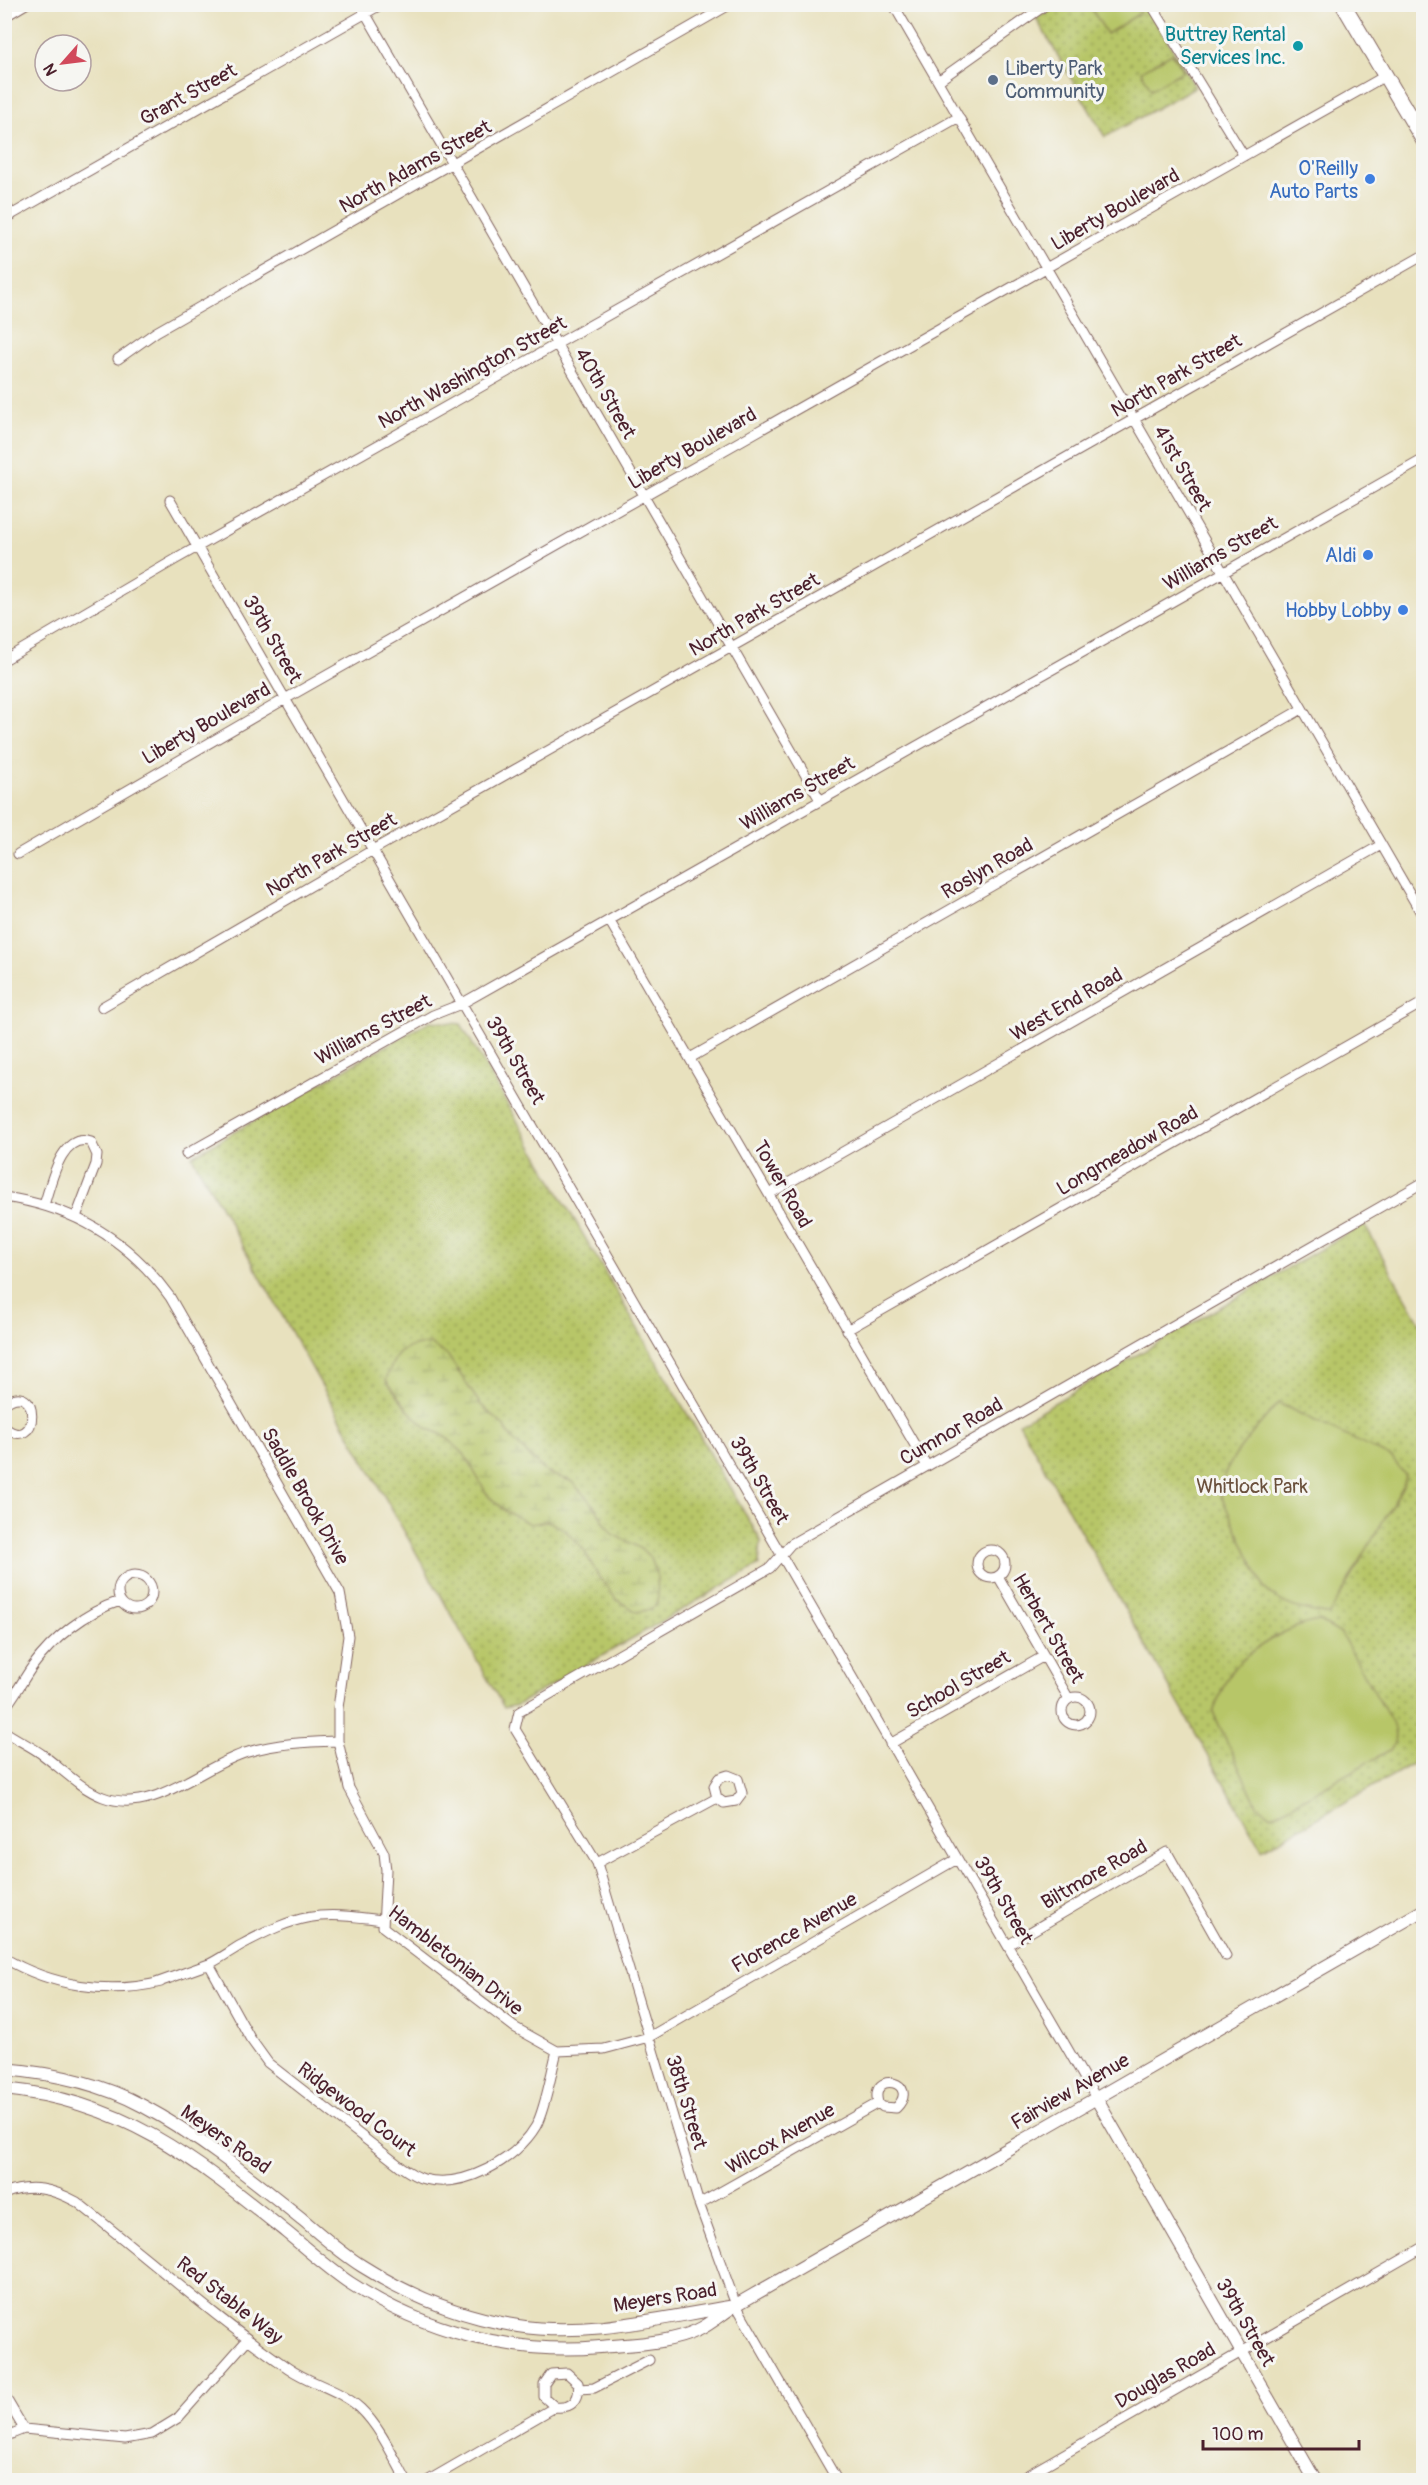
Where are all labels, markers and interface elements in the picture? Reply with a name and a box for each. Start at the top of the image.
place label: Buttrey Rental Services Inc. [1165,22,1286,70]
north arrow [33,33,93,93]
marker: Buttrey Rental Services Inc. [1291,39,1305,53]
place label: Liberty Park Community [1005,56,1105,104]
street label: Grant Street [135,57,242,131]
text: N [39,60,62,79]
marker: Liberty Park Community [986,73,1000,87]
street label: North Adams Street [335,114,497,219]
place label: O'Reilly Auto Parts [1269,156,1358,204]
street label: Liberty Boulevard [1047,163,1184,256]
marker: O'Reilly Auto Parts [1363,172,1377,186]
street label: North Washington Street [374,310,572,435]
street label: North Park Street [1106,327,1247,423]
street label: 40th Street [569,343,642,444]
street label: Liberty Boulevard [624,402,761,495]
street label: 41st Street [1148,421,1218,516]
street label: Williams Street [1159,510,1283,596]
place label: Aldi [1325,543,1356,568]
marker: Aldi [1361,548,1375,562]
street label: North Park Street [684,566,825,662]
street label: 39th Street [237,591,308,689]
place label: Hobby Lobby [1285,598,1391,623]
marker: Hobby Lobby [1396,603,1410,617]
street label: Liberty Boulevard [138,677,275,770]
street label: Williams Street [736,750,860,836]
street label: North Park Street [261,806,402,902]
street label: Roslyn Road [937,832,1038,905]
street label: West End Road [1006,962,1127,1047]
street label: Williams Street [311,988,436,1071]
street label: 39th Street [480,1012,551,1110]
street label: Longmeadow Road [1052,1100,1202,1201]
street label: Tower Road [747,1136,818,1233]
street label: Cumnor Road [895,1392,1007,1471]
street label: Saddle Brook Drive [256,1423,355,1569]
street label: 39th Street [724,1432,795,1530]
park label: Whitlock Park [1196,1474,1308,1499]
street label: Herbert Street [1007,1569,1090,1688]
street label: School Street [902,1644,1016,1724]
street label: Biltmore Road [1037,1834,1152,1915]
street label: 39th Street [968,1852,1039,1950]
street label: Florence Avenue [727,1886,862,1978]
street label: Hambletonian Drive [383,1900,528,2021]
street label: Fairview Avenue [1007,2047,1134,2135]
street label: 38th Street [660,2052,713,2153]
street label: Ridgewood Court [292,2057,422,2163]
street label: Wilcox Avenue [721,2097,839,2180]
street label: Meyers Road [176,2099,276,2180]
street label: Red Stable Way [171,2251,288,2350]
street label: 39th Street [1210,2274,1281,2372]
street label: Meyers Road [612,2277,719,2318]
street label: Douglas Road [1110,2337,1220,2414]
scale bar [1203,2413,1359,2451]
text: 100 m [1212,2423,1264,2446]

